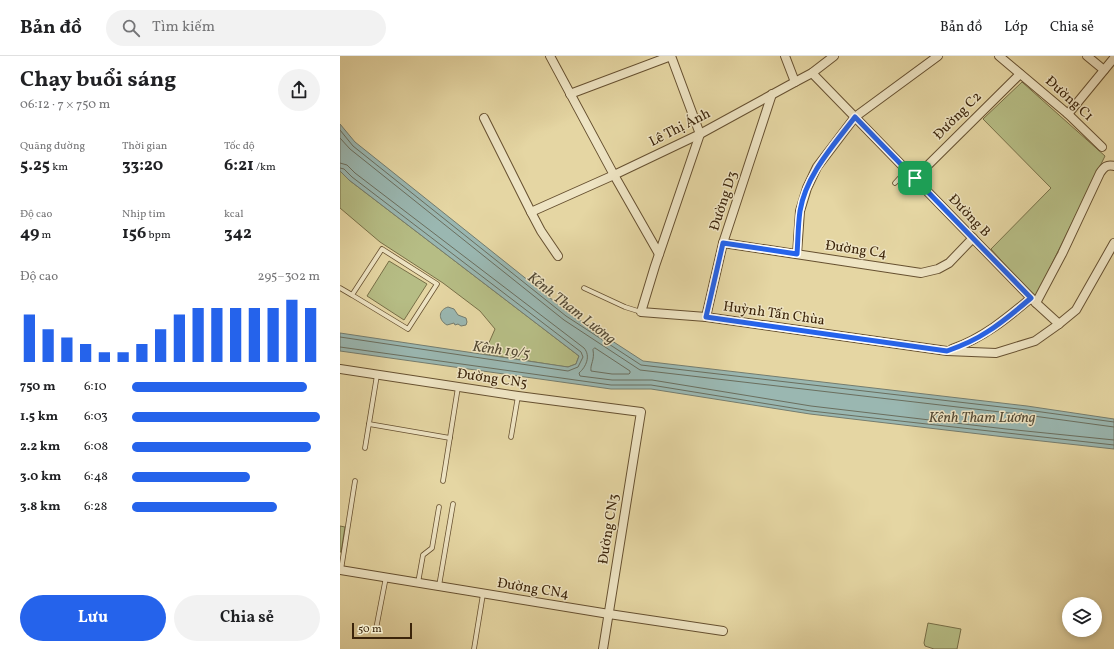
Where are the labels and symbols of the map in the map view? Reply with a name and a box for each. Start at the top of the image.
street label: Đường C1 [1041,72,1097,126]
street label: Đường C2 [930,88,986,144]
street label: Lê Thị Ánh [646,104,714,152]
pin [898,161,932,195]
street label: Đường D3 [705,169,743,233]
street label: Đường B [944,190,994,242]
street label: Đường C4 [824,236,888,264]
water label: Kênh Tham Lương [522,268,620,350]
street label: Huỳnh Tấn Chùa [722,297,826,331]
water label: Kênh 19/5 [471,337,531,365]
street label: Đường CN5 [456,365,528,393]
water label: Kênh Tham Lương [928,408,1036,429]
street label: Đường CN3 [594,492,624,566]
street label: Đường CN4 [496,574,570,604]
scale bar [352,621,412,640]

